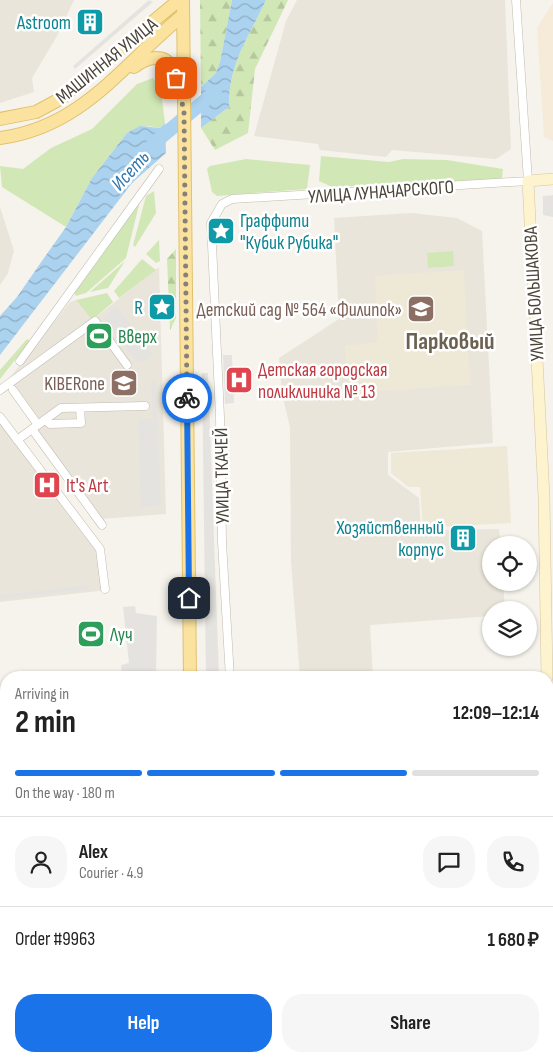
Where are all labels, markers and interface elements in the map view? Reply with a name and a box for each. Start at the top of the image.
building icon: Astroom [75,7,105,37]
place label: Astroom [16,12,71,35]
street label: МАШИННАЯ УЛИЦА [52,13,163,109]
pin [155,57,197,99]
icon: bag [162,64,190,92]
water label: Исеть [106,145,155,196]
street label: УЛИЦА ЛУНАЧАРСКОГО [307,176,455,209]
place label: Граффити "Кубик Рубика" [240,210,338,255]
place icon: Граффити "Кубик Рубика" [206,216,236,246]
street label: УЛИЦА БОЛЬШАКОВА [519,225,550,362]
place icon: R [147,292,177,322]
school or university icon: Детский сад № 564 «Филипок» [406,294,436,324]
place label: R [134,297,143,320]
place label: Детский сад № 564 «Филипок» [197,299,402,322]
sports icon: Вверх [84,321,114,351]
place label: Вверх [118,326,157,349]
district label: Парковый [406,327,494,356]
place label: Детская городская поликлиника № 13 [258,359,387,404]
hospital icon: Детская городская поликлиника № 13 [224,365,254,395]
school or university icon: KIBERone [109,368,139,398]
place label: KIBERone [44,373,105,396]
courier [162,373,212,423]
icon: bike [173,384,201,412]
street label: УЛИЦА ТКАЧЕЙ [210,428,235,524]
hospital icon: It's Art [32,470,62,500]
place label: It's Art [66,475,109,498]
place label: Хозяйственный корпус [335,517,444,562]
building icon: Хозяйственный корпус [448,523,478,553]
map controls [482,536,537,656]
button: locate [482,536,537,591]
pin [168,577,210,619]
icon: home [175,584,203,612]
button: layers [482,601,537,656]
sports icon: Луч [76,619,106,649]
place label: Луч [109,624,133,647]
text: Arriving in [15,685,69,704]
text: 12:09–12:14 [453,702,539,725]
text: 2 min [15,703,76,742]
text: On the way · 180 m [15,784,115,803]
button: person [15,836,67,888]
button: chat [423,836,475,888]
button: phone [487,836,539,888]
text: Alex [79,841,108,864]
text: Courier · 4.9 [79,864,143,883]
text: Order #9963 [15,928,95,951]
text: 1 680 ₽ [488,929,539,952]
button: Help [15,994,272,1052]
button: Share [282,994,539,1052]

